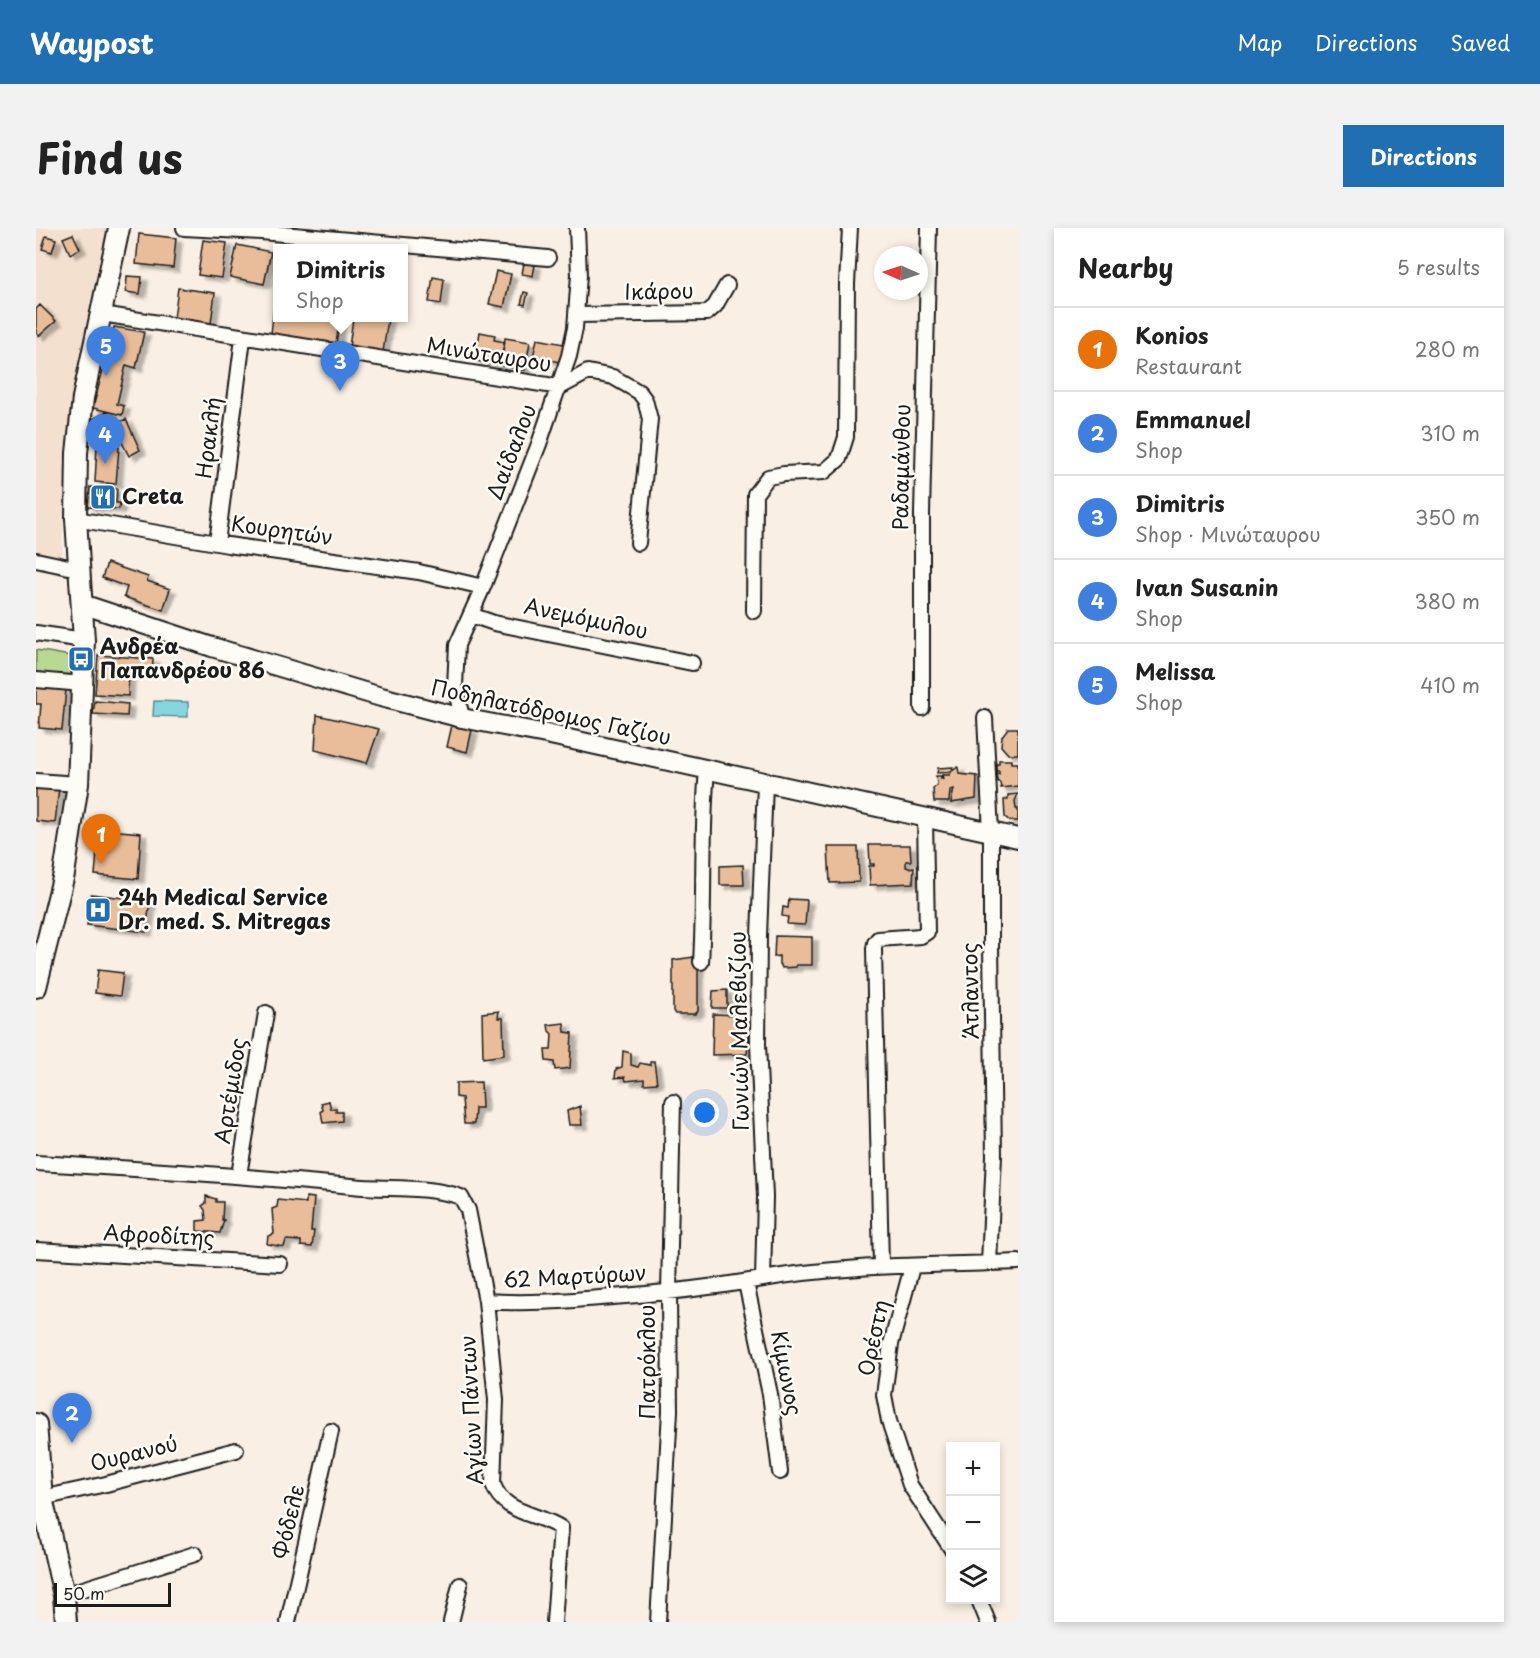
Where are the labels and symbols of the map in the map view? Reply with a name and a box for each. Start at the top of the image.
north arrow [874,246,928,300]
street label: Ικάρου [624,273,694,307]
pin: 5 [86,326,126,376]
street label: Μινώταυρου [425,327,554,379]
pin: 3 [320,342,360,391]
street label: Ηρακλή [186,395,228,480]
street label: Δαίδαλου [477,399,543,504]
street label: Ραδαμάνθου [883,404,917,530]
pin: 4 [86,414,124,464]
place label: Creta [122,479,184,511]
restaurant icon: Creta [88,482,118,512]
street label: Κουρητών [229,506,335,552]
street label: Ανεμόμυλου [522,588,651,646]
place label: Ανδρέα Παπανδρέου 86 [100,629,265,685]
bus stop icon: Ανδρέα Παπανδρέου 86 [66,644,96,674]
street label: Ποδηλατόδρομος Γαζίου [428,670,674,752]
pin: 1 [82,814,120,864]
place label: 24h Medical Service Dr. med. S. Mitregas [118,880,331,936]
hospital icon: 24h Medical Service Dr. med. S. Mitregas [83,895,113,925]
street label: Γωνιών Μαλεβιζίου [720,931,756,1131]
street label: Άτλαντος [952,942,986,1040]
street label: Αρτέμιδος [205,1035,253,1146]
your location [690,1098,719,1127]
street label: Αφροδίτης [103,1215,216,1253]
street label: 62 Μαρτύρων [502,1255,647,1295]
street label: Ορέστη [848,1297,896,1379]
street label: Πατρόκλου [630,1305,662,1419]
street label: Κίμωνος [764,1327,812,1418]
street label: Αγίων Πάντων [450,1334,490,1486]
pin: 2 [52,1394,92,1443]
street label: Ουρανού [86,1426,181,1478]
street label: Φόδελε [263,1481,311,1562]
scale bar [54,1580,171,1608]

